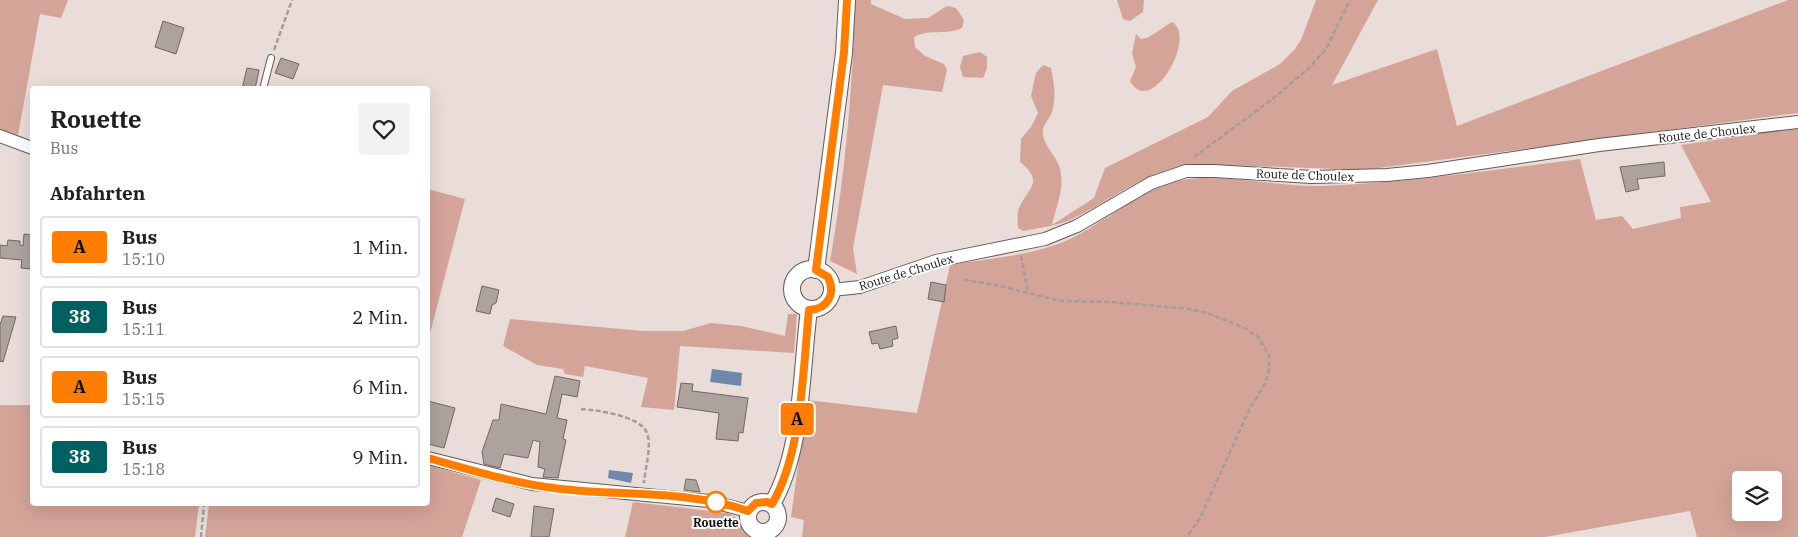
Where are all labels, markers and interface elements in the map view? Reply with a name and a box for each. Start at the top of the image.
text: Rouette [50,103,142,135]
button: heart [358,103,410,155]
street label: Route de Choulex [1657,120,1757,146]
text: Bus [50,138,78,158]
street label: Route de Choulex [1256,166,1355,184]
text: Abfahrten [50,181,145,205]
text: Bus [122,225,157,249]
text: A [73,235,86,258]
text: 1 Min. [352,235,408,259]
text: 15:10 [122,249,165,269]
street label: Route de Choulex [857,250,955,294]
text: Bus [122,295,157,319]
text: 38 [69,305,90,328]
text: 2 Min. [352,305,408,329]
text: 15:11 [122,319,165,339]
text: Bus [122,365,157,389]
text: A [73,375,86,398]
text: 6 Min. [352,375,408,399]
text: 15:15 [122,389,165,409]
line badge: A [781,403,813,435]
text: A [791,407,803,430]
text: Bus [122,435,157,459]
text: 38 [69,445,90,468]
text: 9 Min. [352,445,408,469]
text: 15:18 [122,459,165,479]
map controls [1732,471,1782,521]
button: layers [1732,471,1782,521]
marker: Rouette [705,491,727,513]
place label: Rouette [693,515,739,530]

